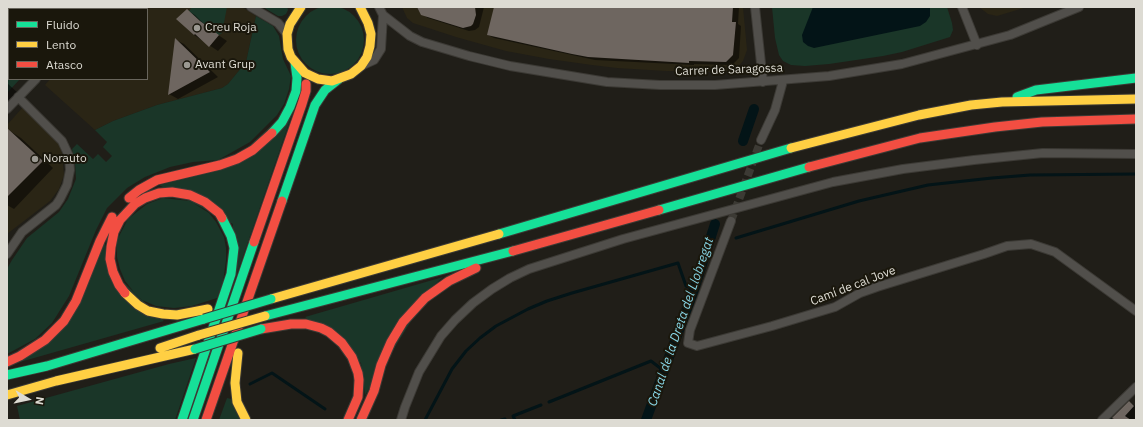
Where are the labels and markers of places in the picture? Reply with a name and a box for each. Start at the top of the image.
place label: Creu Roja [205,21,257,35]
marker: Creu Roja [192,23,202,33]
place label: Avant Grup [195,58,255,72]
marker: Avant Grup [182,60,192,70]
place label: Norauto [43,152,87,166]
marker: Norauto [30,154,40,164]

